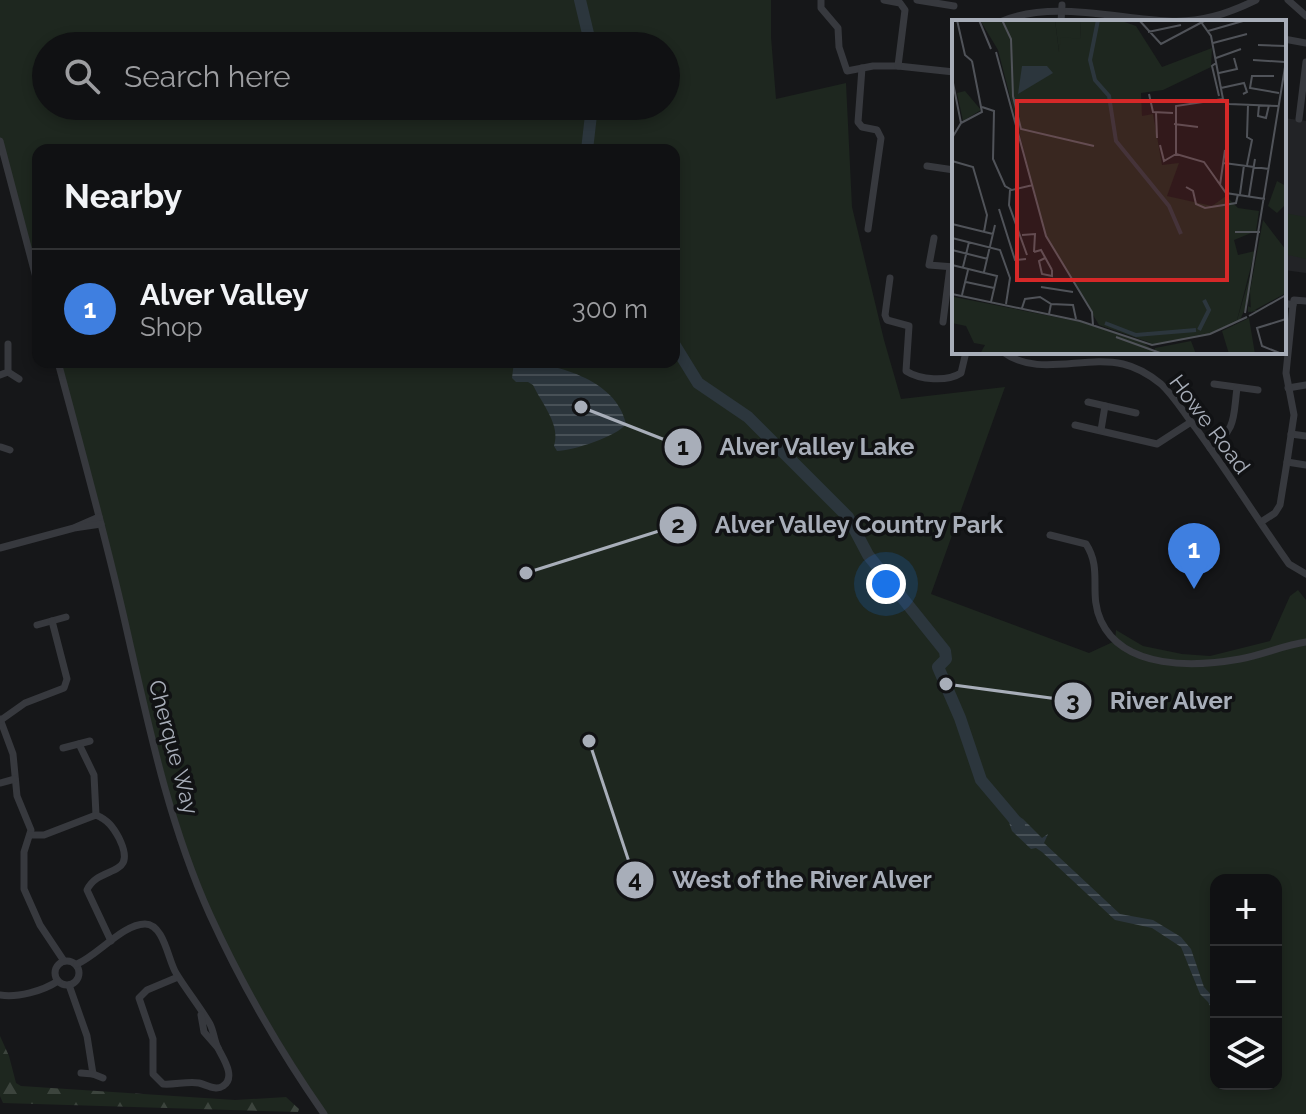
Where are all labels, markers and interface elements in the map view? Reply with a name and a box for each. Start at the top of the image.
inset map [952,20,1286,354]
search box [32,32,680,120]
icon: search [60,54,104,98]
text: Search here [124,59,291,94]
text: Nearby [64,176,182,216]
text: Alver Valley [140,277,309,312]
text: 1 [84,294,96,324]
text: 300 m [572,294,648,324]
text: Shop [140,312,202,342]
street label: Howe Road [1164,369,1256,479]
callout: Alver Valley Lake [663,423,932,471]
text: 1 [677,432,689,461]
text: Alver Valley Lake [719,432,915,461]
callout: Alver Valley Country Park [658,501,1021,549]
text: 2 [671,510,685,539]
text: Alver Valley Country Park [715,510,1004,539]
pin: 1 [1168,523,1220,589]
your location [866,564,906,604]
street label: Cherque Way [144,677,204,817]
callout: River Alver [1053,677,1249,725]
text: 3 [1066,686,1080,715]
text: River Alver [1110,686,1232,715]
callout: West of the River Alver [615,856,949,904]
text: 4 [628,865,642,894]
text: West of the River Alver [672,865,932,894]
map controls [1210,874,1282,1090]
button: + [1210,874,1282,946]
button: − [1210,946,1282,1018]
button: layers [1210,1018,1282,1090]

